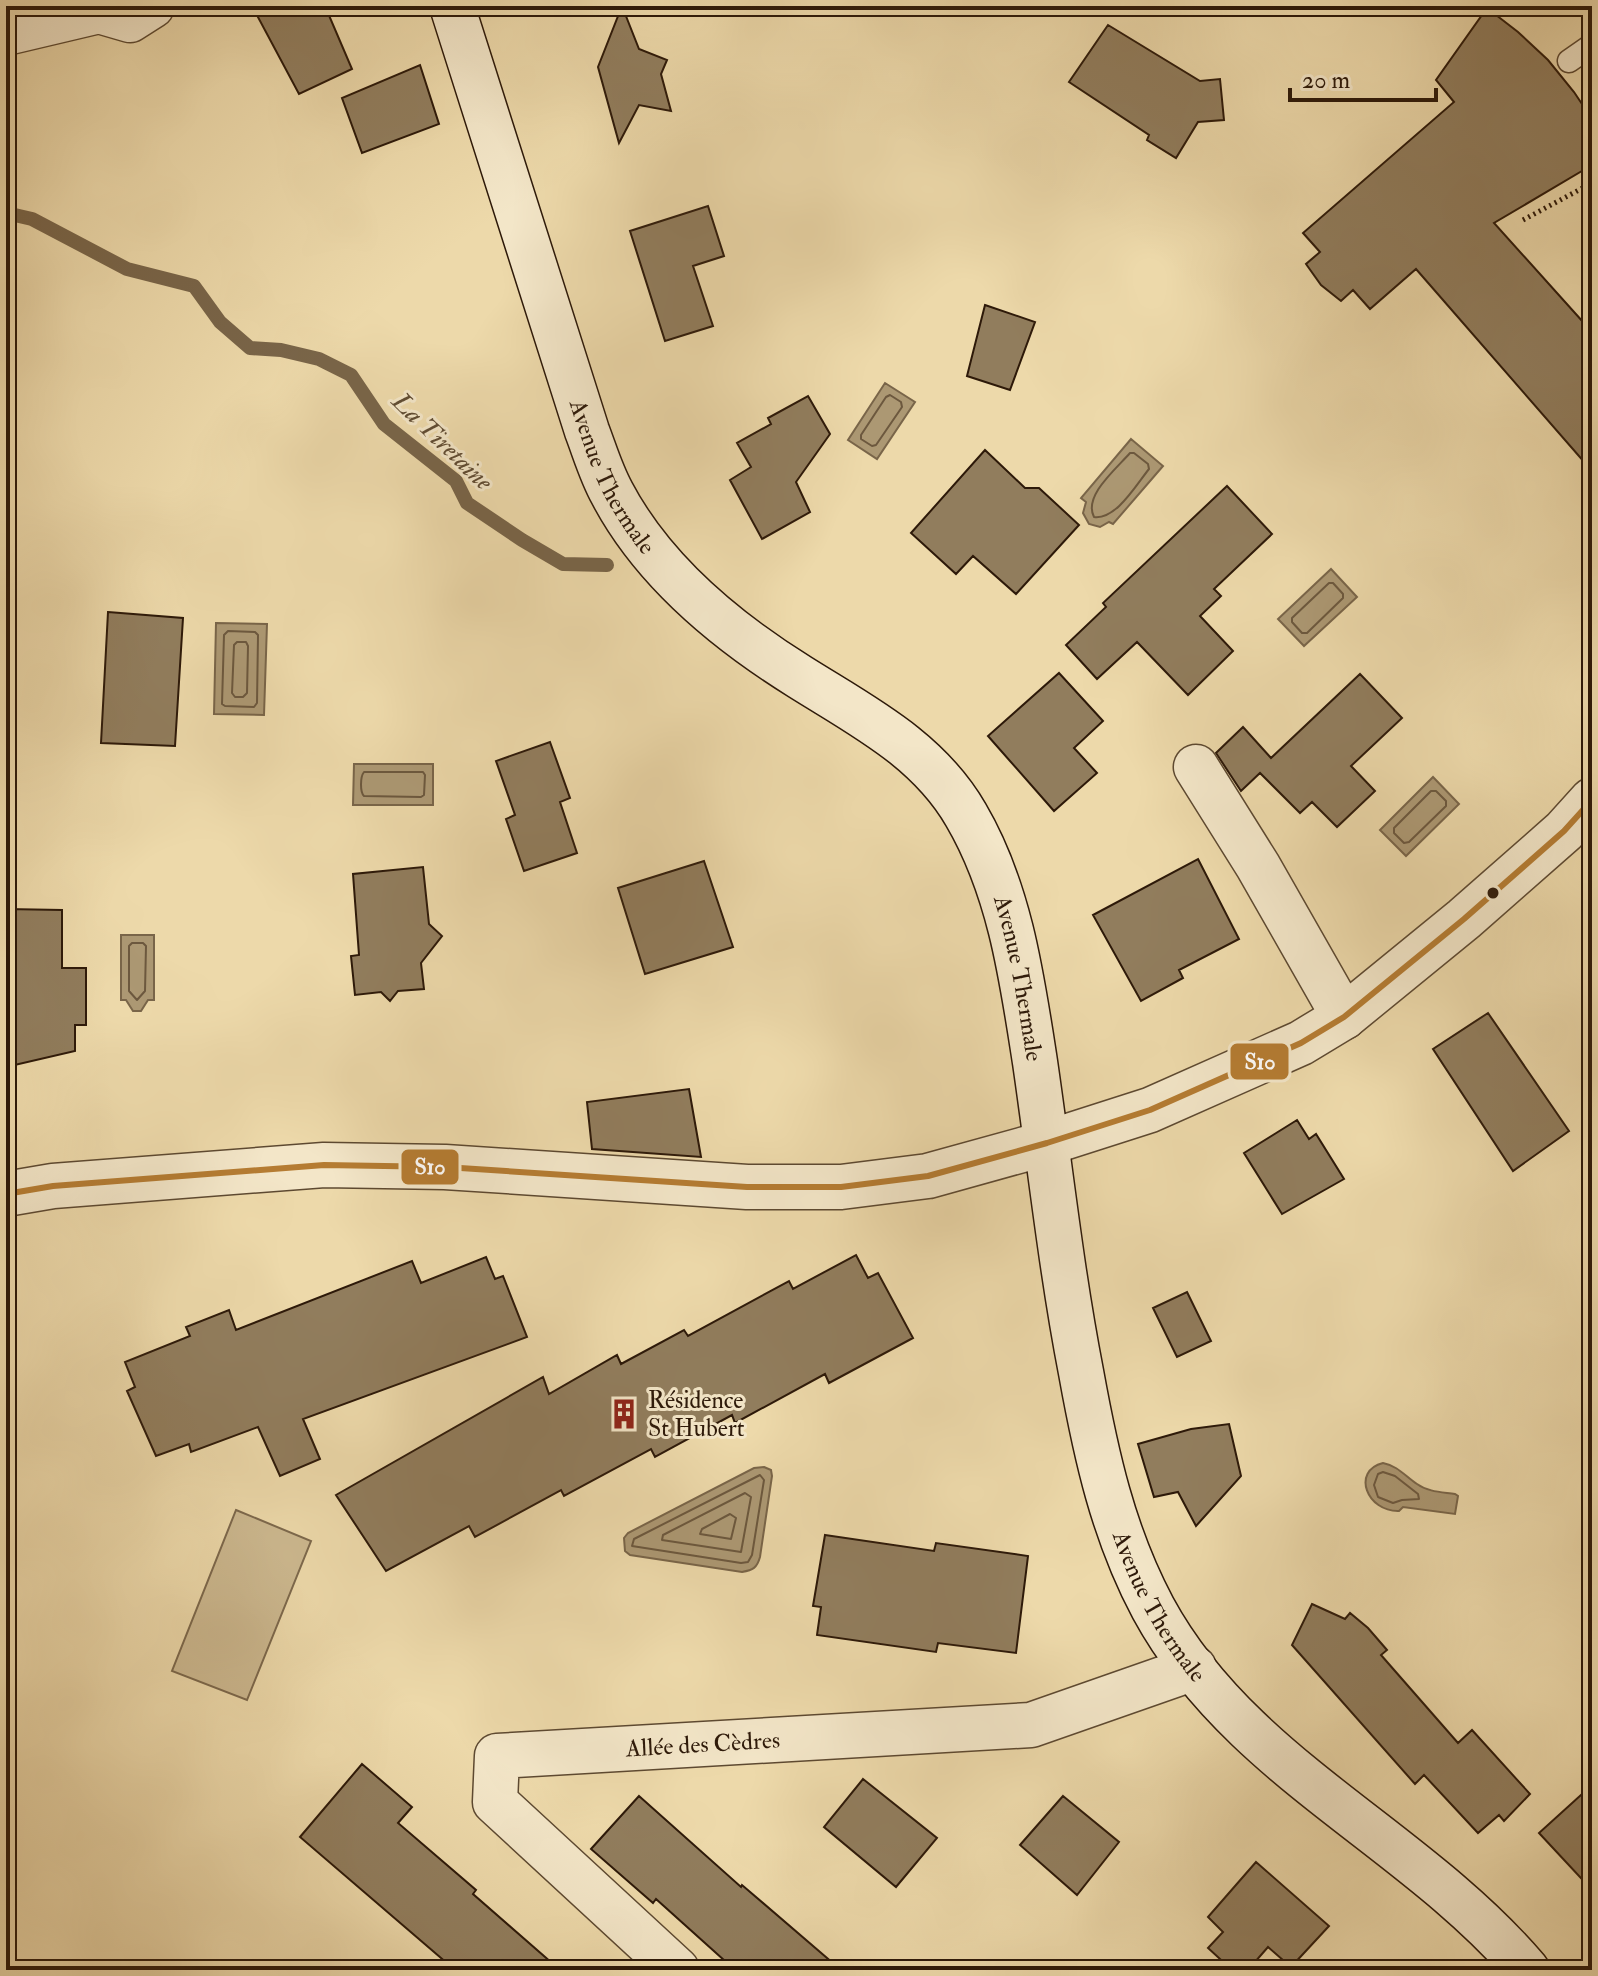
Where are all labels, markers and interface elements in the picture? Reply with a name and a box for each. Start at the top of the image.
scale bar [1290,52,1436,102]
text: 20 m [1302,65,1351,96]
water label: La Tiretaine [385,385,500,498]
street label: Avenue Thermale [562,395,662,561]
unlabelled marker [1485,885,1501,901]
street label: Avenue Thermale [986,891,1050,1063]
line badge: S10 [1229,1042,1290,1081]
text: S10 [1244,1048,1276,1076]
line badge: S10 [400,1148,460,1186]
text: S10 [414,1153,446,1181]
place label: Résidence St Hubert [648,1385,745,1444]
building icon: Résidence St Hubert [607,1397,641,1431]
street label: Avenue Thermale [1105,1526,1213,1689]
street label: Allée des Cèdres [624,1725,781,1765]

